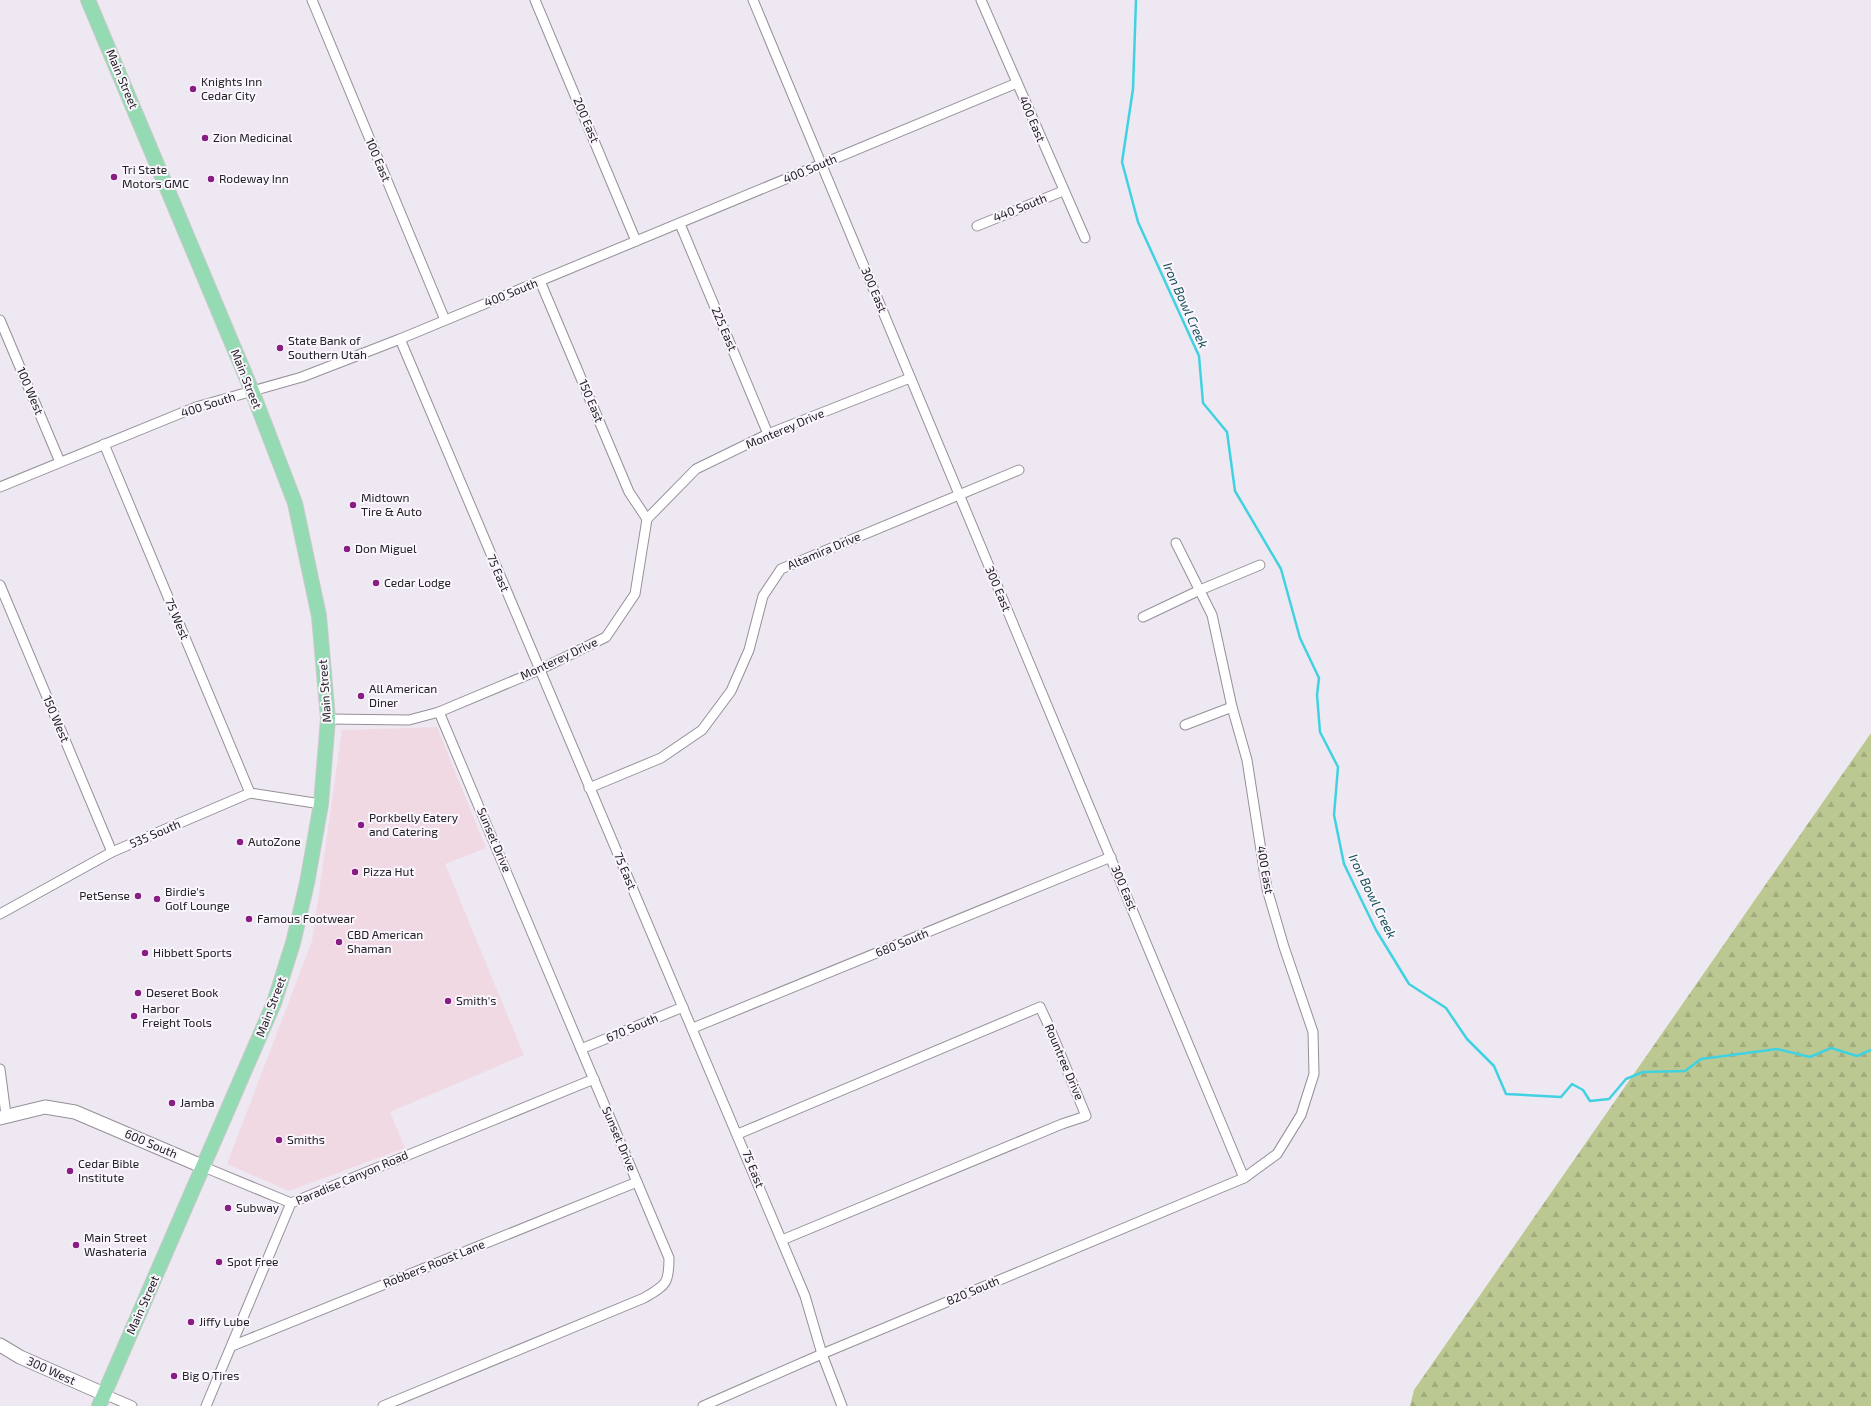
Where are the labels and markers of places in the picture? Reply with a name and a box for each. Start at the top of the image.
place label: Knights Inn Cedar City [201,74,262,102]
marker: Knights Inn Cedar City [188,84,198,94]
place label: Zion Medicinal [213,130,292,144]
marker: Zion Medicinal [200,133,210,143]
place label: Tri State Motors GMC [122,162,189,190]
place label: Rodeway Inn [219,171,289,185]
marker: Tri State Motors GMC [109,172,119,182]
marker: Rodeway Inn [206,174,216,184]
place label: State Bank of Southern Utah [288,333,367,361]
marker: State Bank of Southern Utah [275,343,285,353]
place label: Midtown Tire & Auto [361,490,422,518]
marker: Midtown Tire & Auto [348,500,358,510]
place label: Don Miguel [355,541,417,555]
marker: Don Miguel [342,544,352,554]
place label: Cedar Lodge [384,575,451,589]
marker: Cedar Lodge [371,578,381,588]
place label: All American Diner [369,681,437,709]
marker: All American Diner [356,691,366,701]
place label: Porkbelly Eatery and Catering [369,810,459,838]
marker: Porkbelly Eatery and Catering [356,820,366,830]
place label: AutoZone [248,834,301,848]
marker: AutoZone [235,837,245,847]
place label: Pizza Hut [363,864,414,878]
marker: Pizza Hut [350,867,360,877]
place label: Birdie's Golf Lounge [165,884,230,912]
place label: PetSense [79,888,130,902]
marker: PetSense [133,891,143,901]
marker: Birdie's Golf Lounge [152,894,162,904]
place label: Famous Footwear [257,911,355,925]
marker: Famous Footwear [244,914,254,924]
place label: CBD American Shaman [347,927,423,955]
marker: CBD American Shaman [334,937,344,947]
place label: Hibbett Sports [153,945,232,959]
marker: Hibbett Sports [140,948,150,958]
place label: Deseret Book [146,985,218,999]
marker: Deseret Book [133,988,143,998]
place label: Smith's [456,993,496,1007]
marker: Smith's [443,996,453,1006]
place label: Harbor Freight Tools [142,1001,212,1029]
marker: Harbor Freight Tools [129,1011,139,1021]
place label: Jamba [180,1095,215,1109]
marker: Jamba [167,1098,177,1108]
place label: Smiths [287,1132,325,1146]
marker: Smiths [274,1135,284,1145]
place label: Cedar Bible Institute [78,1156,139,1184]
marker: Cedar Bible Institute [65,1166,75,1176]
place label: Subway [236,1200,280,1214]
marker: Subway [223,1203,233,1213]
place label: Main Street Washateria [84,1230,148,1258]
marker: Main Street Washateria [71,1240,81,1250]
place label: Spot Free [227,1254,279,1268]
marker: Spot Free [214,1257,224,1267]
place label: Jiffy Lube [199,1314,250,1328]
marker: Jiffy Lube [186,1317,196,1327]
place label: Big O Tires [182,1368,239,1382]
marker: Big O Tires [169,1371,179,1381]

